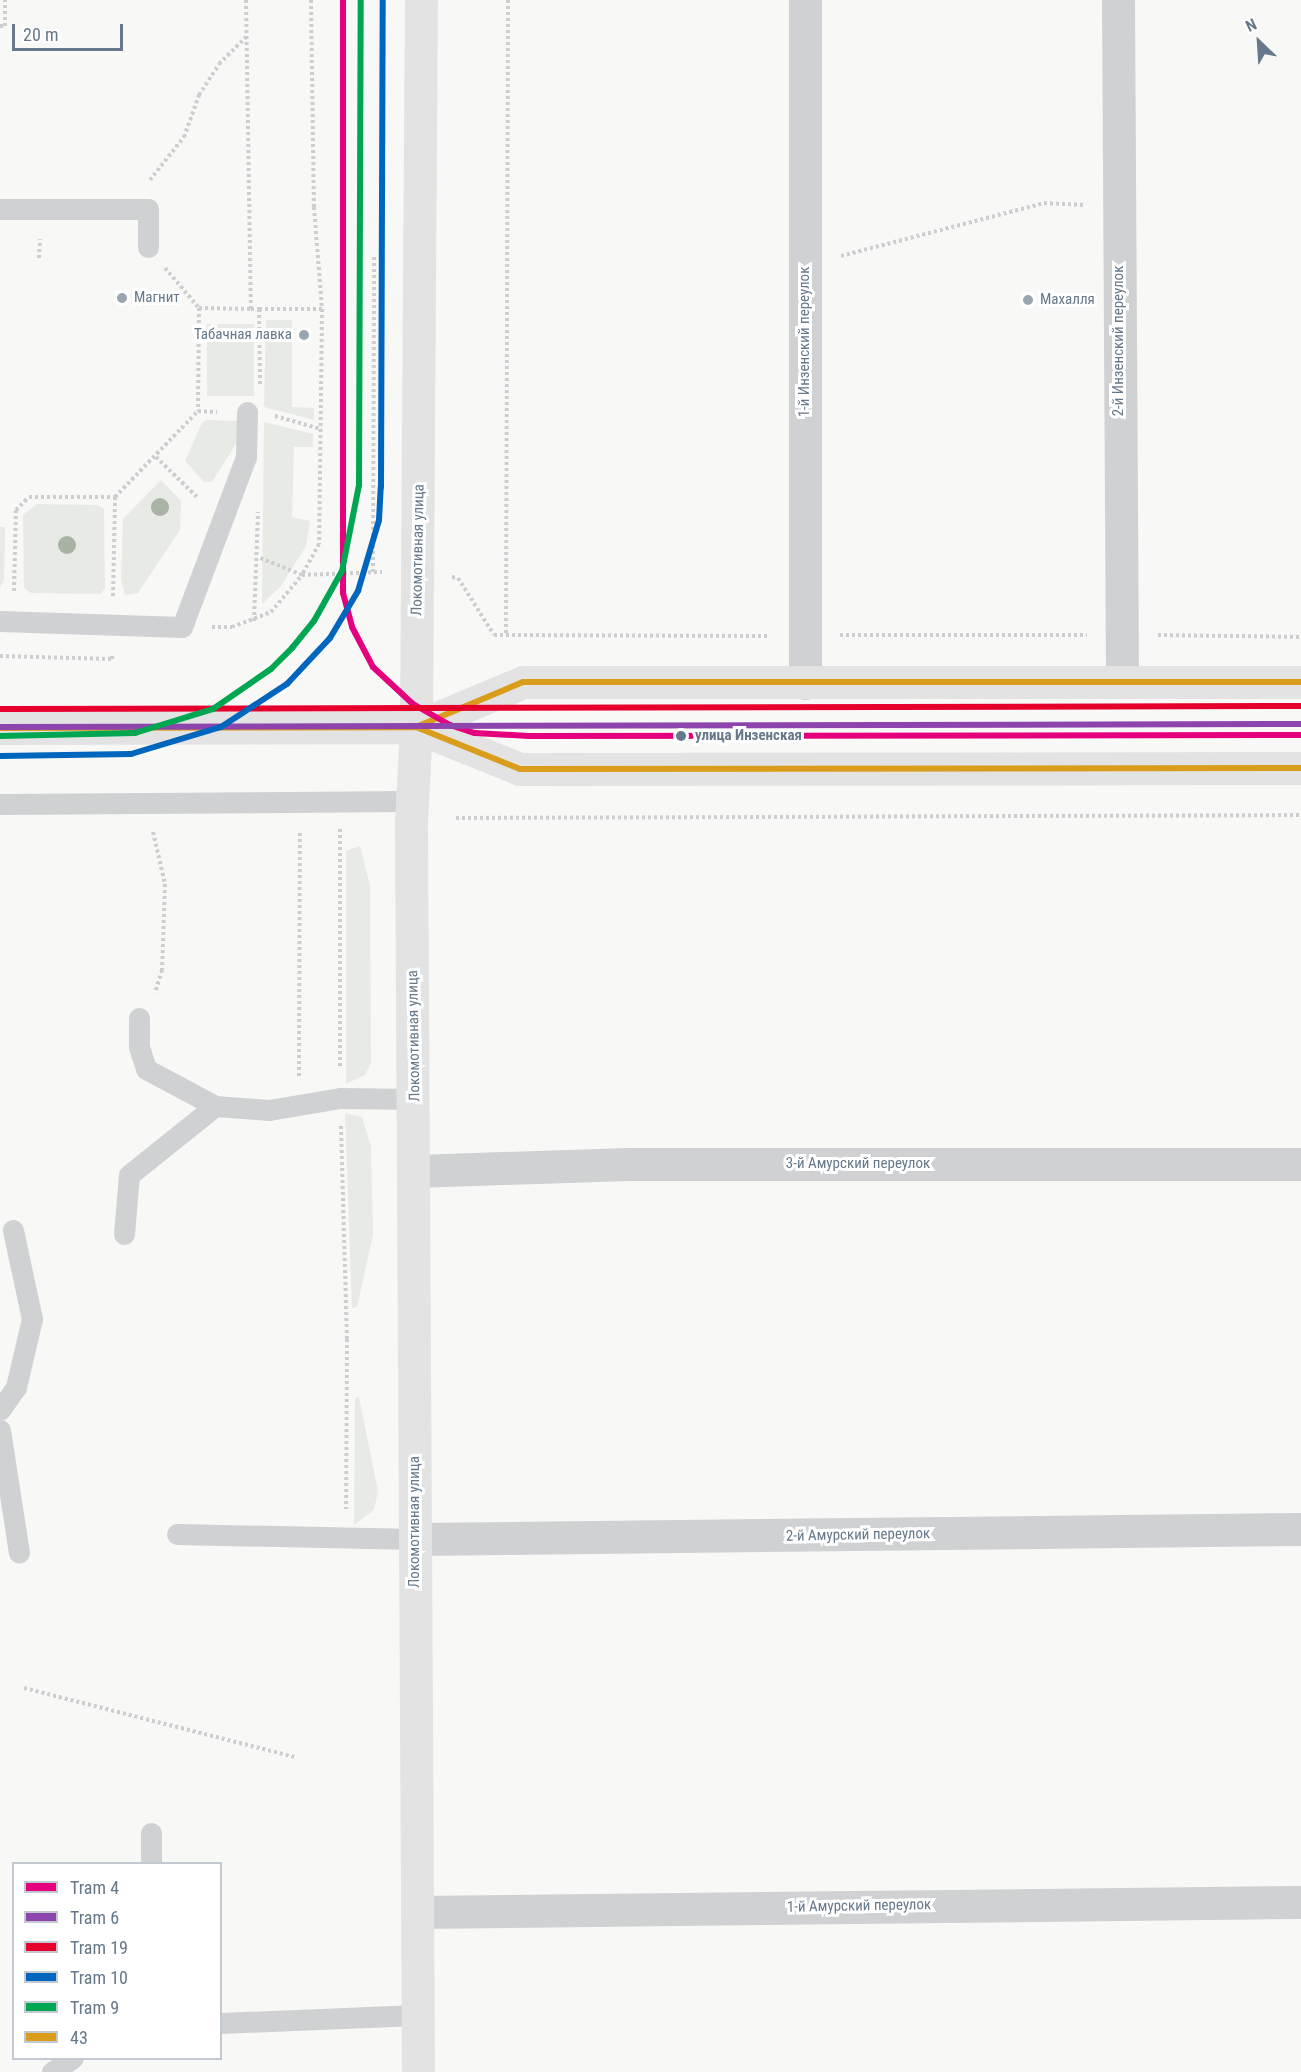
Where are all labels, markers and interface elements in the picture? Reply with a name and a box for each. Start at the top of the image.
scale bar [15,12,126,50]
north arrow [1229,12,1289,72]
text: N [1243,15,1260,36]
text: 20 m [23,24,58,45]
street label: 2-й Инзенский переулок [1110,266,1128,416]
street label: 1-й Инзенский переулок [796,267,814,417]
place label: Магнит [134,289,180,307]
marker: Магнит [115,291,129,305]
place label: Махалля [1040,291,1095,309]
marker: Махалля [1021,293,1035,307]
place label: Табачная лавка [194,326,292,344]
marker: Табачная лавка [297,328,311,342]
street label: Локомотивная улица [408,484,428,616]
marker: улица Инзенская [672,727,690,745]
place label: улица Инзенская [695,727,802,745]
street label: Локомотивная улица [404,970,424,1102]
street label: 3-й Амурский переулок [786,1155,930,1173]
street label: Локомотивная улица [406,1456,424,1588]
street label: 2-й Амурский переулок [786,1525,930,1545]
legend [12,1862,222,2060]
text: Tram 4 [70,1877,119,1898]
street label: 1-й Амурский переулок [787,1896,931,1916]
text: Tram 6 [70,1907,119,1928]
text: Tram 19 [70,1937,128,1958]
text: Tram 10 [70,1967,128,1988]
text: Tram 9 [70,1997,119,2018]
text: 43 [70,2027,88,2048]

